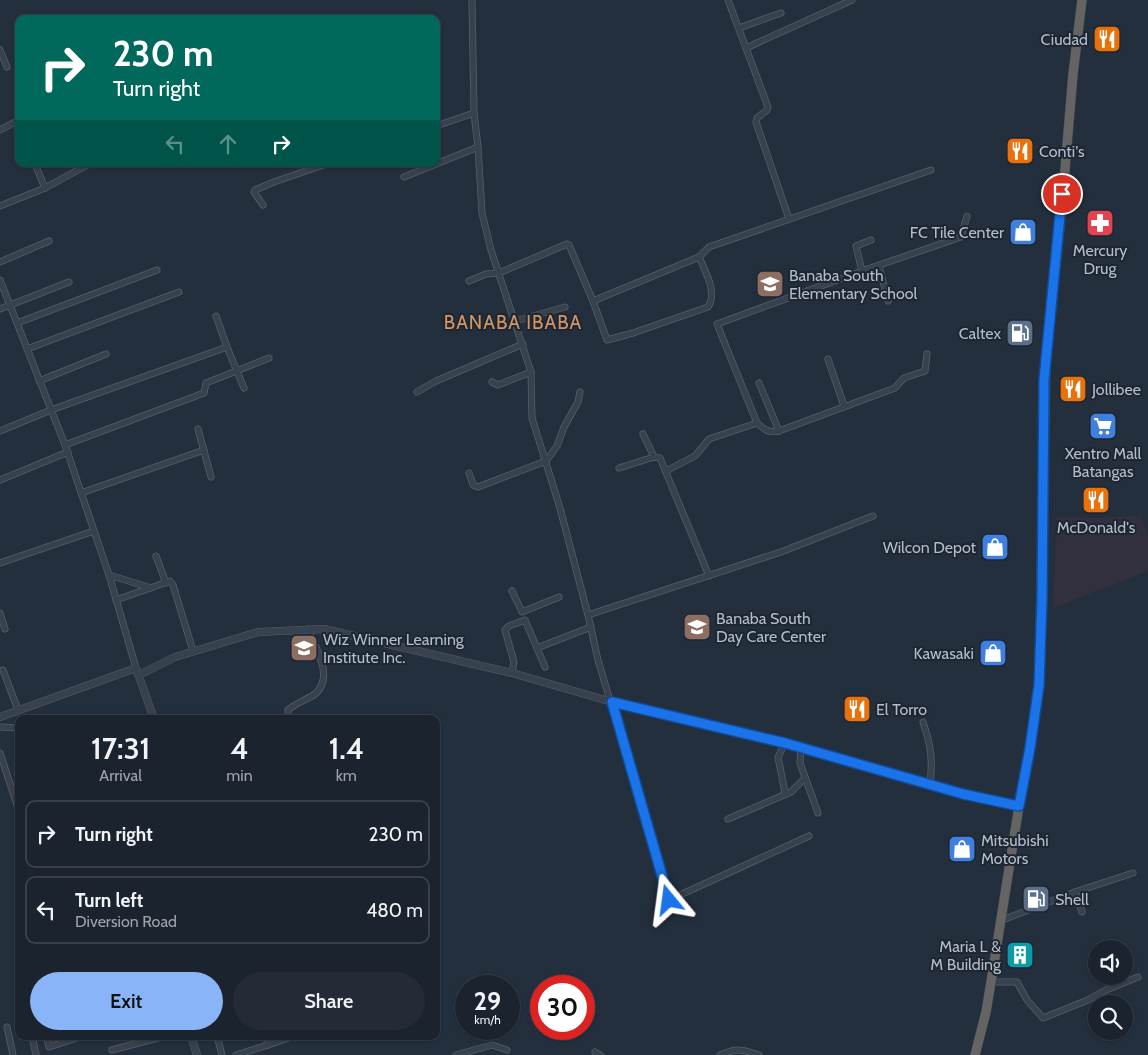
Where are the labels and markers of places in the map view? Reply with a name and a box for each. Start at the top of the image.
restaurant icon: Ciudad [1092,24,1122,54]
place label: Ciudad [1040,30,1088,49]
restaurant icon: Conti's [1005,136,1035,166]
place label: Conti's [1039,142,1085,161]
pin [1041,173,1083,215]
pharmacy icon: Mercury Drug [1085,208,1115,238]
shop icon: FC Tile Center [1008,217,1038,247]
place label: FC Tile Center [910,223,1005,242]
place label: Mercury Drug [1073,241,1127,278]
place label: Banaba South Elementary School [789,266,917,303]
school or university icon: Banaba South Elementary School [755,269,785,299]
fuel station icon: Caltex [1005,318,1035,348]
place label: Caltex [959,324,1001,343]
restaurant icon: Jollibee [1058,374,1088,404]
place label: Jollibee [1091,380,1141,399]
supermarket icon: Xentro Mall Batangas [1088,411,1118,441]
place label: Xentro Mall Batangas [1065,444,1142,481]
restaurant icon: McDonald's [1081,485,1111,515]
place label: McDonald's [1057,518,1136,537]
shop icon: Wilcon Depot [980,532,1010,562]
place label: Wilcon Depot [883,538,977,557]
place label: Banaba South Day Care Center [716,609,827,646]
school or university icon: Banaba South Day Care Center [682,612,712,642]
place label: Wiz Winner Learning Institute Inc. [323,630,465,667]
school or university icon: Wiz Winner Learning Institute Inc. [289,633,319,663]
shop icon: Kawasaki [978,638,1008,668]
place label: Kawasaki [913,644,974,663]
restaurant icon: El Torro [842,694,872,724]
place label: El Torro [876,700,927,719]
place label: Mitsubishi Motors [981,831,1049,868]
shop icon: Mitsubishi Motors [947,834,977,864]
fuel station icon: Shell [1021,884,1051,914]
place label: Shell [1055,890,1089,909]
place label: Maria L & M Building [930,937,1002,974]
building icon: Maria L & M Building [1005,940,1035,970]

